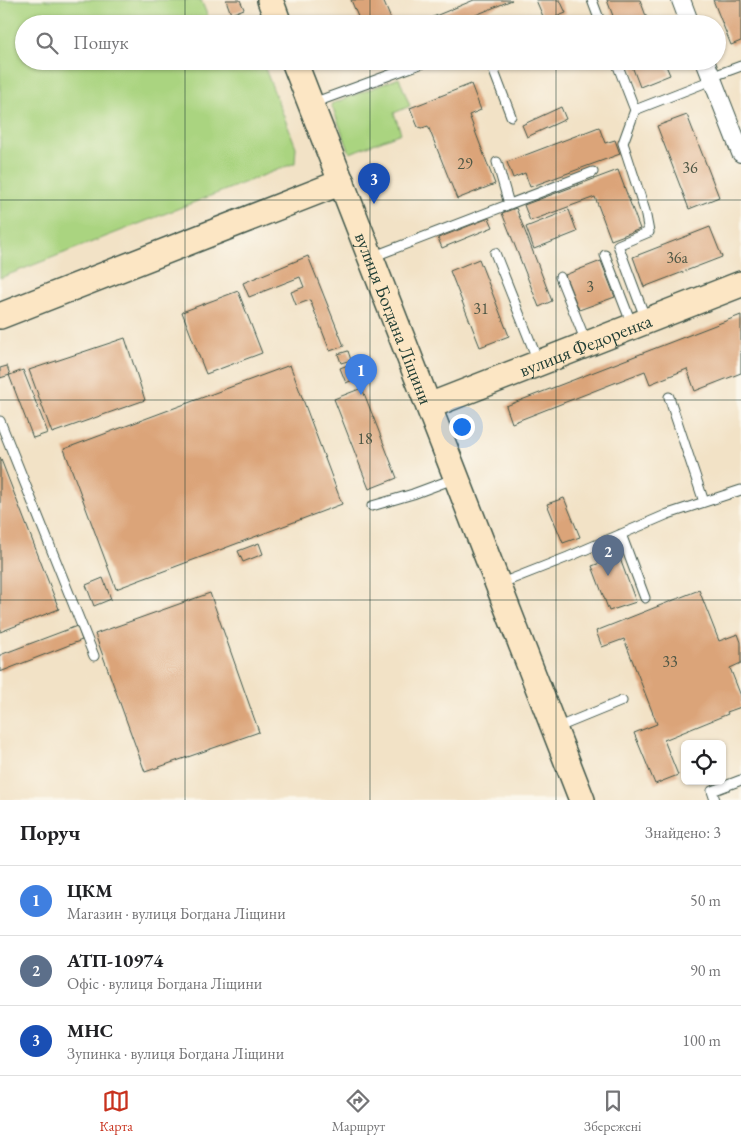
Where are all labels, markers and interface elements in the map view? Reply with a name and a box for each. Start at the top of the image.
search box [15,15,726,70]
icon: search [33,29,61,57]
text: Пошук [73,30,129,55]
house number: 29 [457,153,473,174]
house number: 36 [682,157,698,178]
pin: 3 [358,163,390,204]
street label: вулиця Богдана Ліщини [349,229,439,408]
house number: 36а [666,247,688,268]
house number: 3 [586,276,594,297]
house number: 31 [473,298,489,319]
street label: вулиця Федоренка [516,308,656,383]
pin: 1 [345,354,377,395]
your location [449,414,475,440]
house number: 18 [357,428,373,449]
pin: 2 [592,535,624,576]
house number: 33 [662,651,678,672]
map controls [681,740,726,785]
button: locate [681,740,726,785]
text: Поруч [20,819,80,846]
text: Знайдено: 3 [645,822,721,843]
text: ЦКМ [67,878,113,903]
text: 1 [32,890,40,911]
text: 50 m [690,890,721,911]
text: Магазин · вулиця Богдана Ліщини [67,903,286,924]
text: АТП-10974 [67,948,163,973]
text: 2 [32,960,40,981]
text: 90 m [690,960,721,981]
text: Офіс · вулиця Богдана Ліщини [67,973,262,994]
text: МНС [67,1018,113,1043]
text: 3 [32,1030,40,1051]
text: 100 m [682,1030,721,1051]
text: Зупинка · вулиця Богдана Ліщини [67,1043,284,1064]
tab: Карта [99,1087,133,1135]
tab: Маршрут [332,1087,385,1135]
tab: Збережені [584,1087,642,1135]

